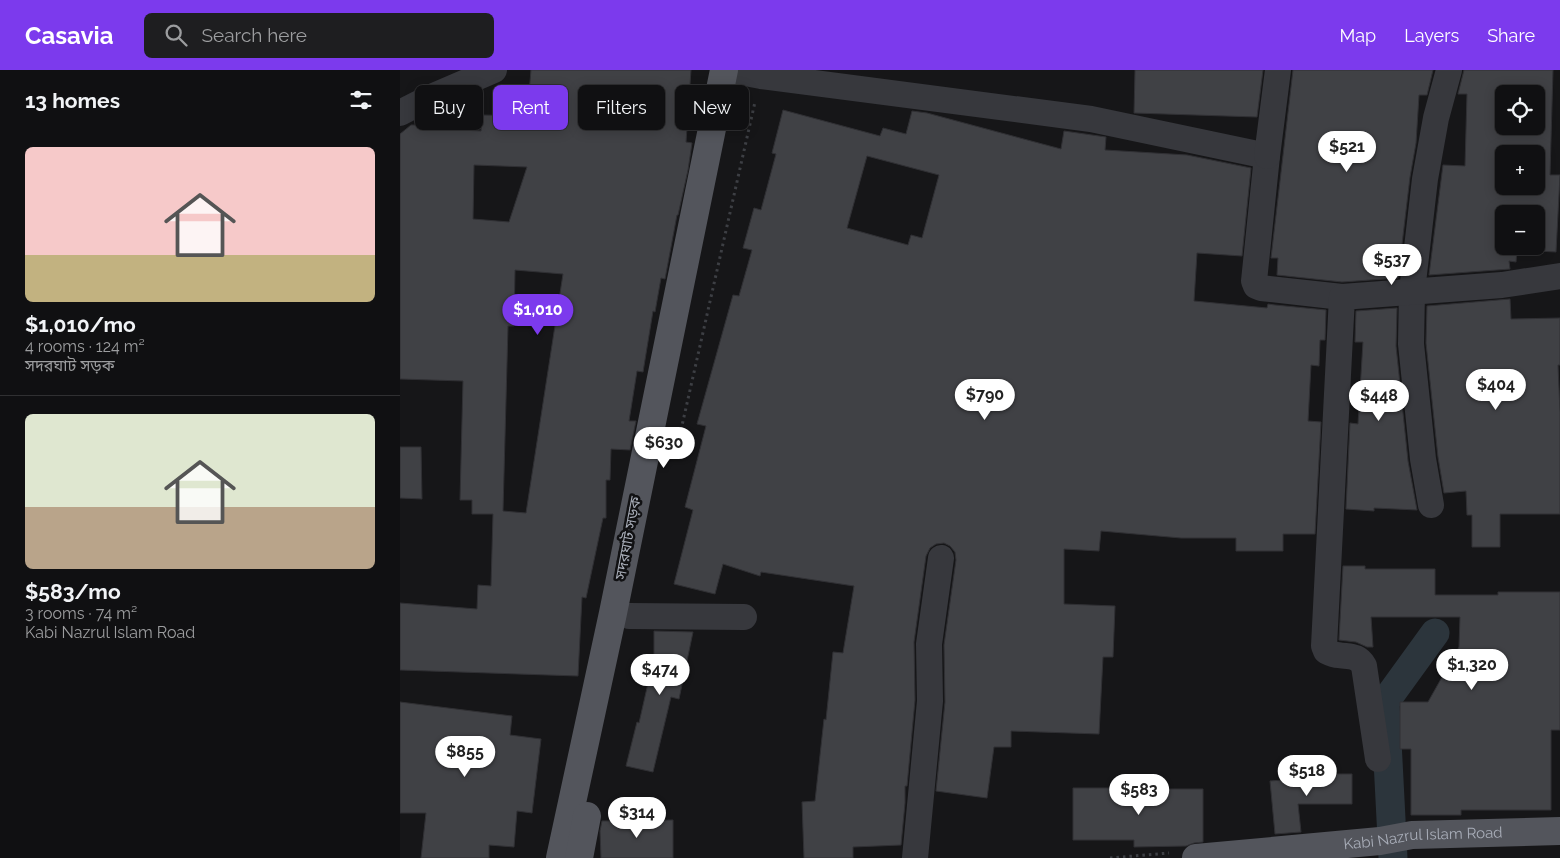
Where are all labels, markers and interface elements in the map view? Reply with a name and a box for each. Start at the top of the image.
search box [144,13,494,58]
text: Casavia [25,21,114,50]
icon: search [162,21,190,49]
text: Search here [202,24,307,46]
text: Map [1340,25,1376,46]
text: Layers [1404,25,1459,46]
text: Share [1487,25,1535,46]
chip: Buy [415,85,483,130]
chip: Rent [493,85,568,130]
chip: Filters [578,85,665,130]
chip: New [675,85,749,130]
map controls [1495,85,1545,255]
button: locate [1495,85,1545,135]
icon: filters [347,86,375,114]
text: 13 homes [25,88,120,113]
pin: $521 [1317,131,1377,173]
text: $521 [1329,137,1365,156]
button: + [1495,145,1545,195]
icon: home [155,180,245,270]
button: − [1495,205,1545,255]
pin: $537 [1362,244,1422,286]
text: $537 [1374,250,1410,269]
pin: $1,010 [497,294,579,336]
text: $1,010 [513,300,563,319]
text: $1,010/mo [25,312,136,337]
text: 4 rooms · 124 m² [25,337,145,356]
text: সদরঘাট সড়ক [25,356,115,375]
pin: $404 [1466,368,1526,411]
text: $404 [1477,375,1515,394]
pin: $790 [955,378,1015,421]
pin: $448 [1349,380,1409,422]
text: $790 [966,385,1004,404]
text: $448 [1360,386,1398,405]
pin: $630 [634,426,694,469]
text: $630 [645,433,683,452]
icon: home [155,447,245,537]
street label: সদরঘাট সড়ক [611,494,645,582]
text: $583/mo [25,579,121,604]
text: 3 rooms · 74 m² [25,604,137,623]
text: Kabi Nazrul Islam Road [25,623,195,642]
pin: $1,320 [1431,648,1513,691]
pin: $474 [630,654,690,696]
text: $1,320 [1447,655,1497,674]
text: $474 [642,660,678,679]
pin: $855 [435,736,495,778]
text: $855 [446,742,484,761]
pin: $518 [1277,754,1337,797]
text: $518 [1289,761,1325,780]
pin: $583 [1109,774,1169,816]
text: $583 [1120,780,1158,799]
pin: $314 [607,796,667,839]
text: $314 [619,803,655,822]
street label: Kabi Nazrul Islam Road [1343,824,1503,853]

